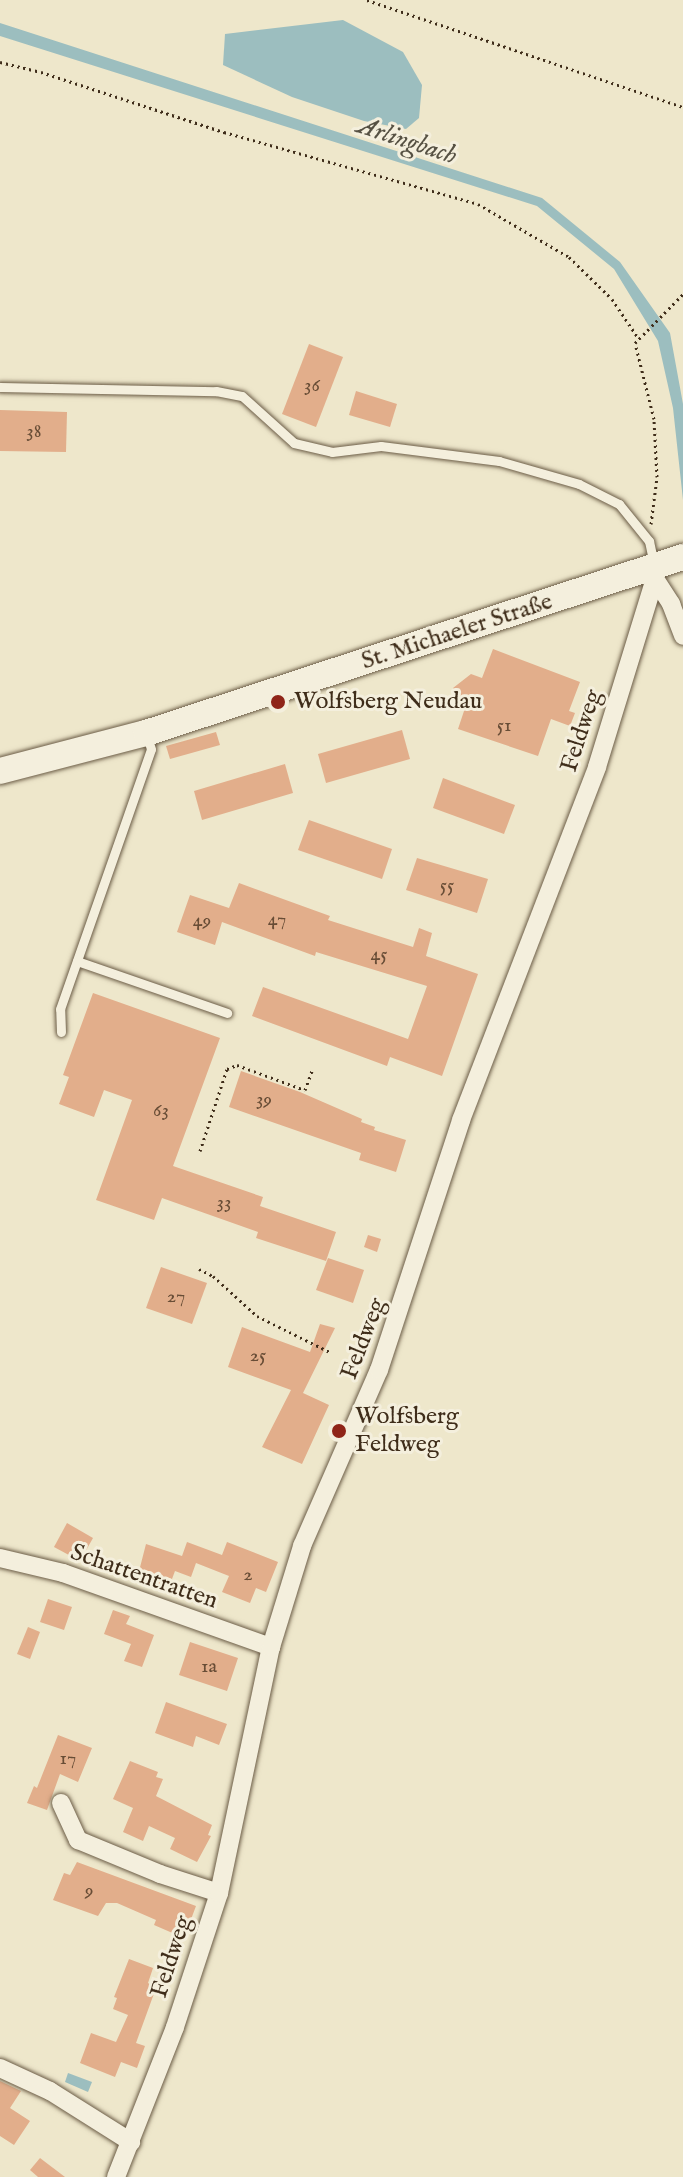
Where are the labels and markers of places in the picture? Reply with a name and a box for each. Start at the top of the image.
place label: Wolfsberg Neudau [294,688,482,716]
marker: Wolfsberg Neudau [269,693,287,711]
place label: Wolfsberg Feldweg [355,1403,459,1459]
marker: Wolfsberg Feldweg [330,1422,348,1440]

